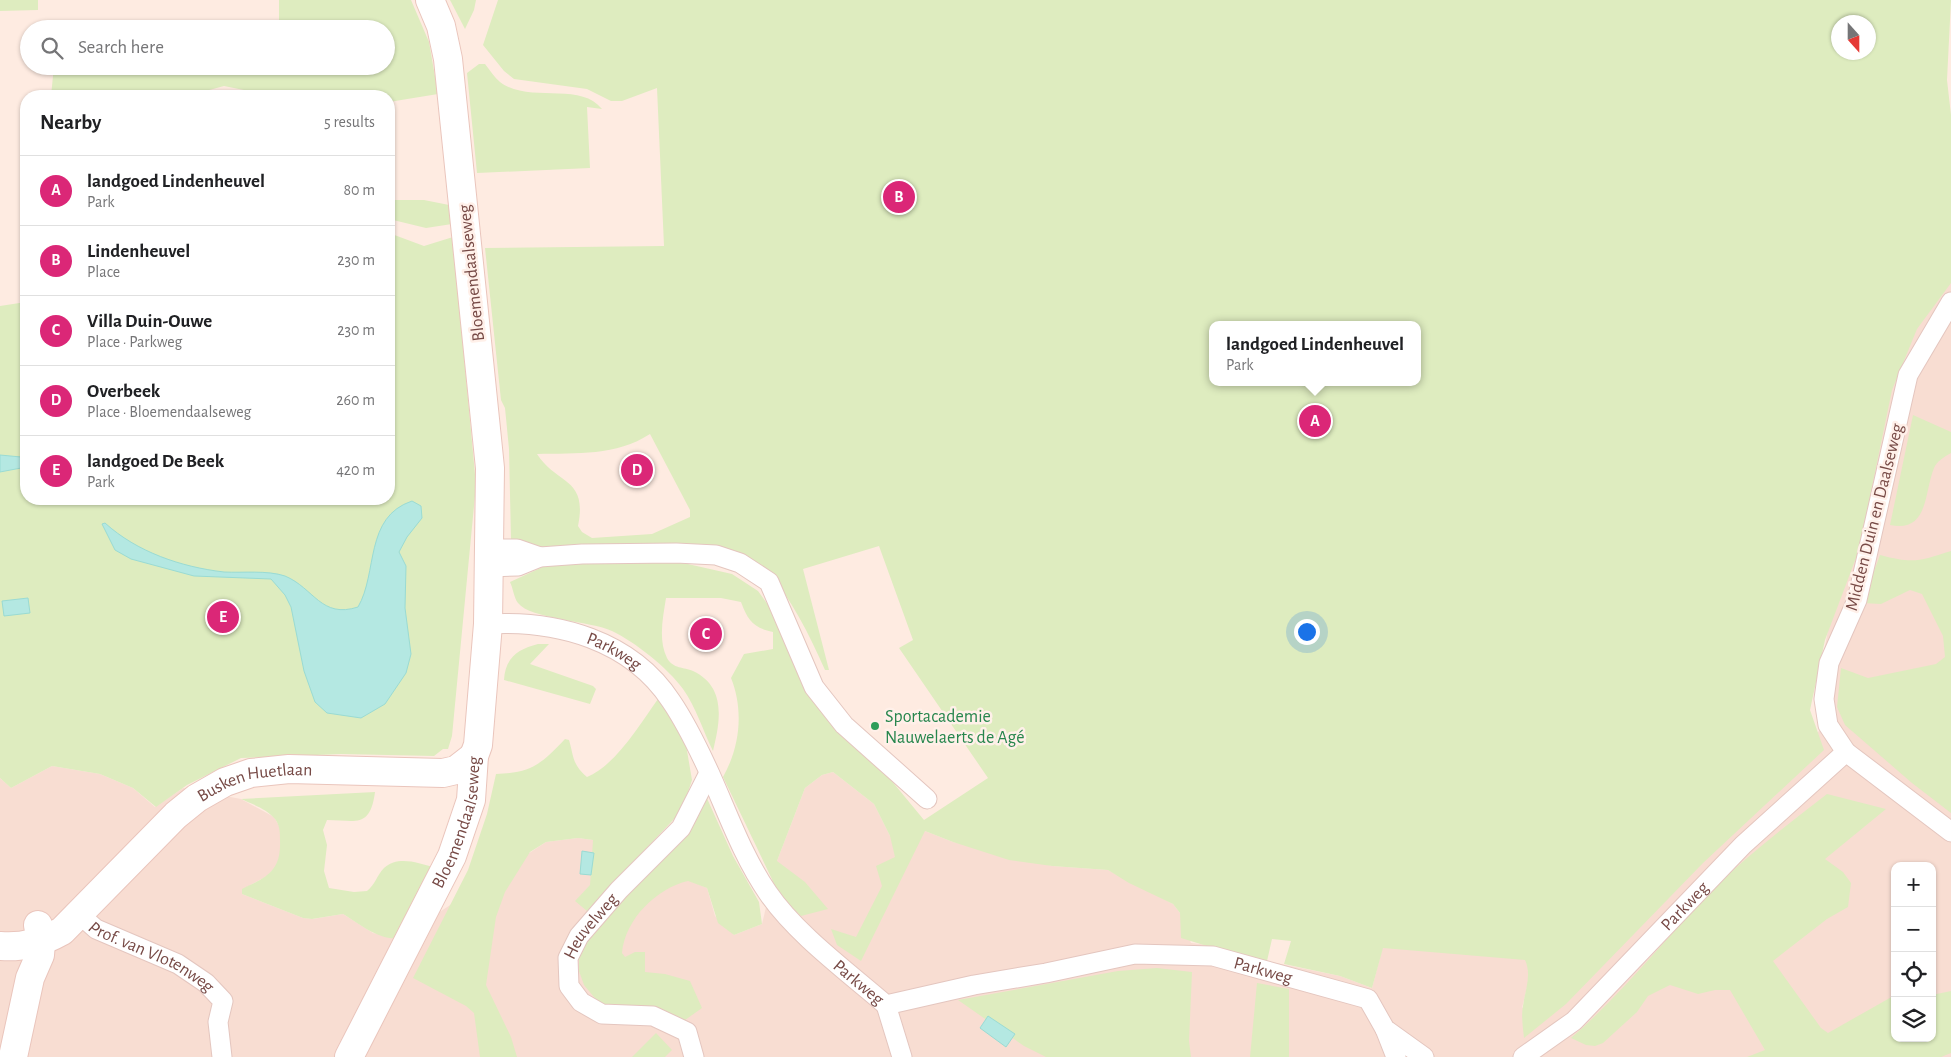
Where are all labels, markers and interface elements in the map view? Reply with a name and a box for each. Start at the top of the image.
north arrow [1831,15,1876,60]
search box [20,20,395,75]
icon: search [38,34,66,62]
text: Search here [78,38,164,57]
text: Nearby [40,112,101,133]
text: 5 results [324,114,375,130]
text: landgoed Lindenheuvel [87,172,265,191]
pin: B [883,178,915,216]
text: A [51,182,61,198]
text: 80 m [344,182,375,198]
text: Park [87,194,115,210]
street label: Bloemendaalseweg [456,203,488,342]
text: Lindenheuvel [87,242,190,261]
text: B [51,252,61,268]
text: 230 m [337,252,375,268]
text: Place [87,264,120,280]
text: Villa Duin-Ouwe [87,312,212,331]
popup [1209,321,1421,386]
text: C [52,322,60,338]
text: 230 m [337,322,375,338]
text: Place · Parkweg [87,334,182,350]
text: landgoed Lindenheuvel [1226,335,1404,354]
text: Park [1226,357,1254,373]
text: Overbeek [87,382,160,401]
text: D [51,392,61,408]
text: 260 m [336,392,375,408]
pin: A [1299,402,1331,440]
text: Place · Bloemendaalseweg [87,404,251,420]
street label: Midden Duin en Daalseweg [1843,422,1907,613]
pin: D [621,451,653,489]
text: landgoed De Beek [87,452,224,471]
text: E [52,462,60,478]
text: 420 m [336,462,375,478]
text: Park [87,474,115,490]
pin: E [207,598,239,636]
pin: C [690,615,722,653]
your location [1294,619,1320,645]
street label: Parkweg [584,630,645,674]
place label: Sportacademie Nauwelaerts de Agé [885,708,1025,747]
marker: Sportacademie Nauwelaerts de Agé [869,720,881,732]
street label: Bloemendaalseweg [429,756,484,891]
street label: Busken Huetlaan [195,761,313,806]
map controls [1891,862,1936,1042]
button: + [1891,862,1936,907]
street label: Parkweg [1658,879,1713,934]
street label: Heuvelweg [561,890,622,962]
button: − [1891,907,1936,952]
street label: Prof. van Vlotenweg [84,919,218,996]
button: locate [1891,952,1936,997]
street label: Parkweg [1232,954,1294,988]
street label: Parkweg [829,957,887,1009]
button: layers [1891,997,1936,1042]

